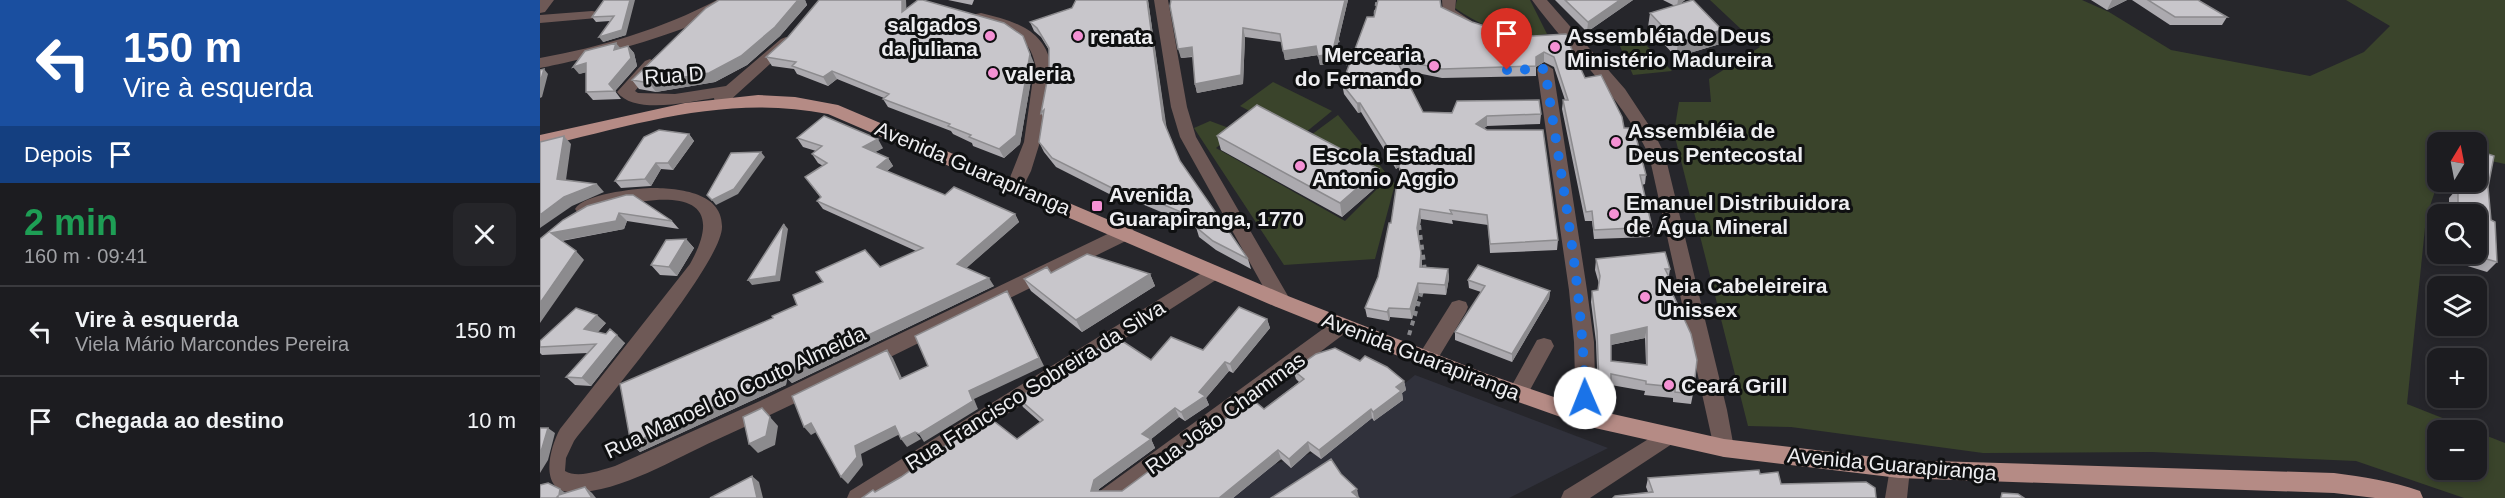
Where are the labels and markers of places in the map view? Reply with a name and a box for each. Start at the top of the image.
pin [1481,8,1532,70]
place label: salgados da juliana [881,13,978,60]
place label: Assembléia de Deus Ministério Madureira [1567,24,1773,71]
place label: renata [1090,25,1153,48]
marker: salgados da juliana [983,29,997,43]
marker: renata [1071,29,1085,43]
marker: Assembléia de Deus Ministério Madureira [1548,40,1562,54]
place label: Mercearia do Fernando [1295,43,1422,90]
marker: Mercearia do Fernando [1427,59,1441,73]
place label: valeria [1005,62,1072,85]
marker: valeria [986,66,1000,80]
place label: Assembléia de Deus Pentecostal [1628,119,1803,166]
marker: Assembléia de Deus Pentecostal [1609,135,1623,149]
place label: Escola Estadual Antonio Aggio [1312,143,1473,190]
marker: Escola Estadual Antonio Aggio [1293,159,1307,173]
place label: Avenida Guarapiranga, 1770 [1109,183,1304,230]
place label: Emanuel Distribuidora de Água Mineral [1626,191,1850,238]
marker: Avenida Guarapiranga, 1770 [1090,199,1104,213]
marker: Emanuel Distribuidora de Água Mineral [1607,207,1621,221]
place label: Neia Cabeleireira Unissex [1657,274,1828,321]
marker: Neia Cabeleireira Unissex [1638,290,1652,304]
place label: Ceará Grill [1681,374,1787,397]
marker: Ceará Grill [1662,378,1676,392]

